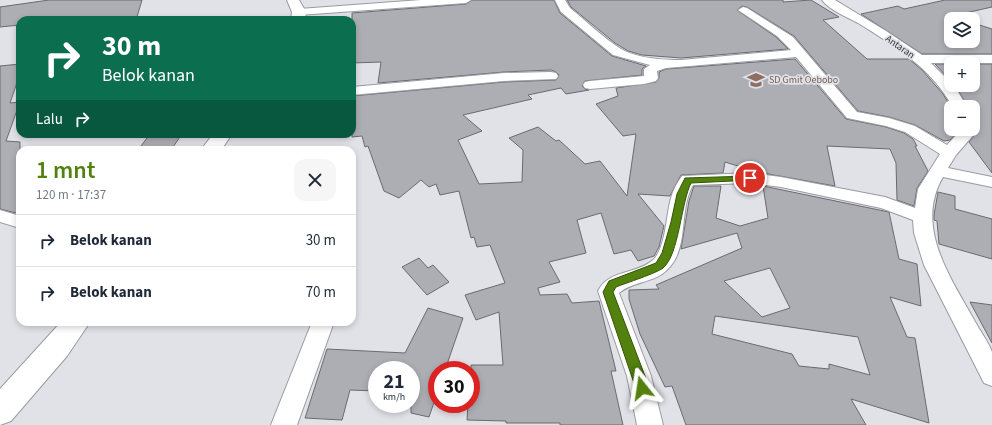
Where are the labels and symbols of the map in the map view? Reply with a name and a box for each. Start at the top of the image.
street label: Antaran [883,32,917,62]
school or university icon: SD Gmit Oebobo [746,70,766,90]
place label: SD Gmit Oebobo [769,73,838,87]
pin [733,161,767,195]
speed limit sign: 30 [428,361,480,413]
position arrow [621,367,663,409]

